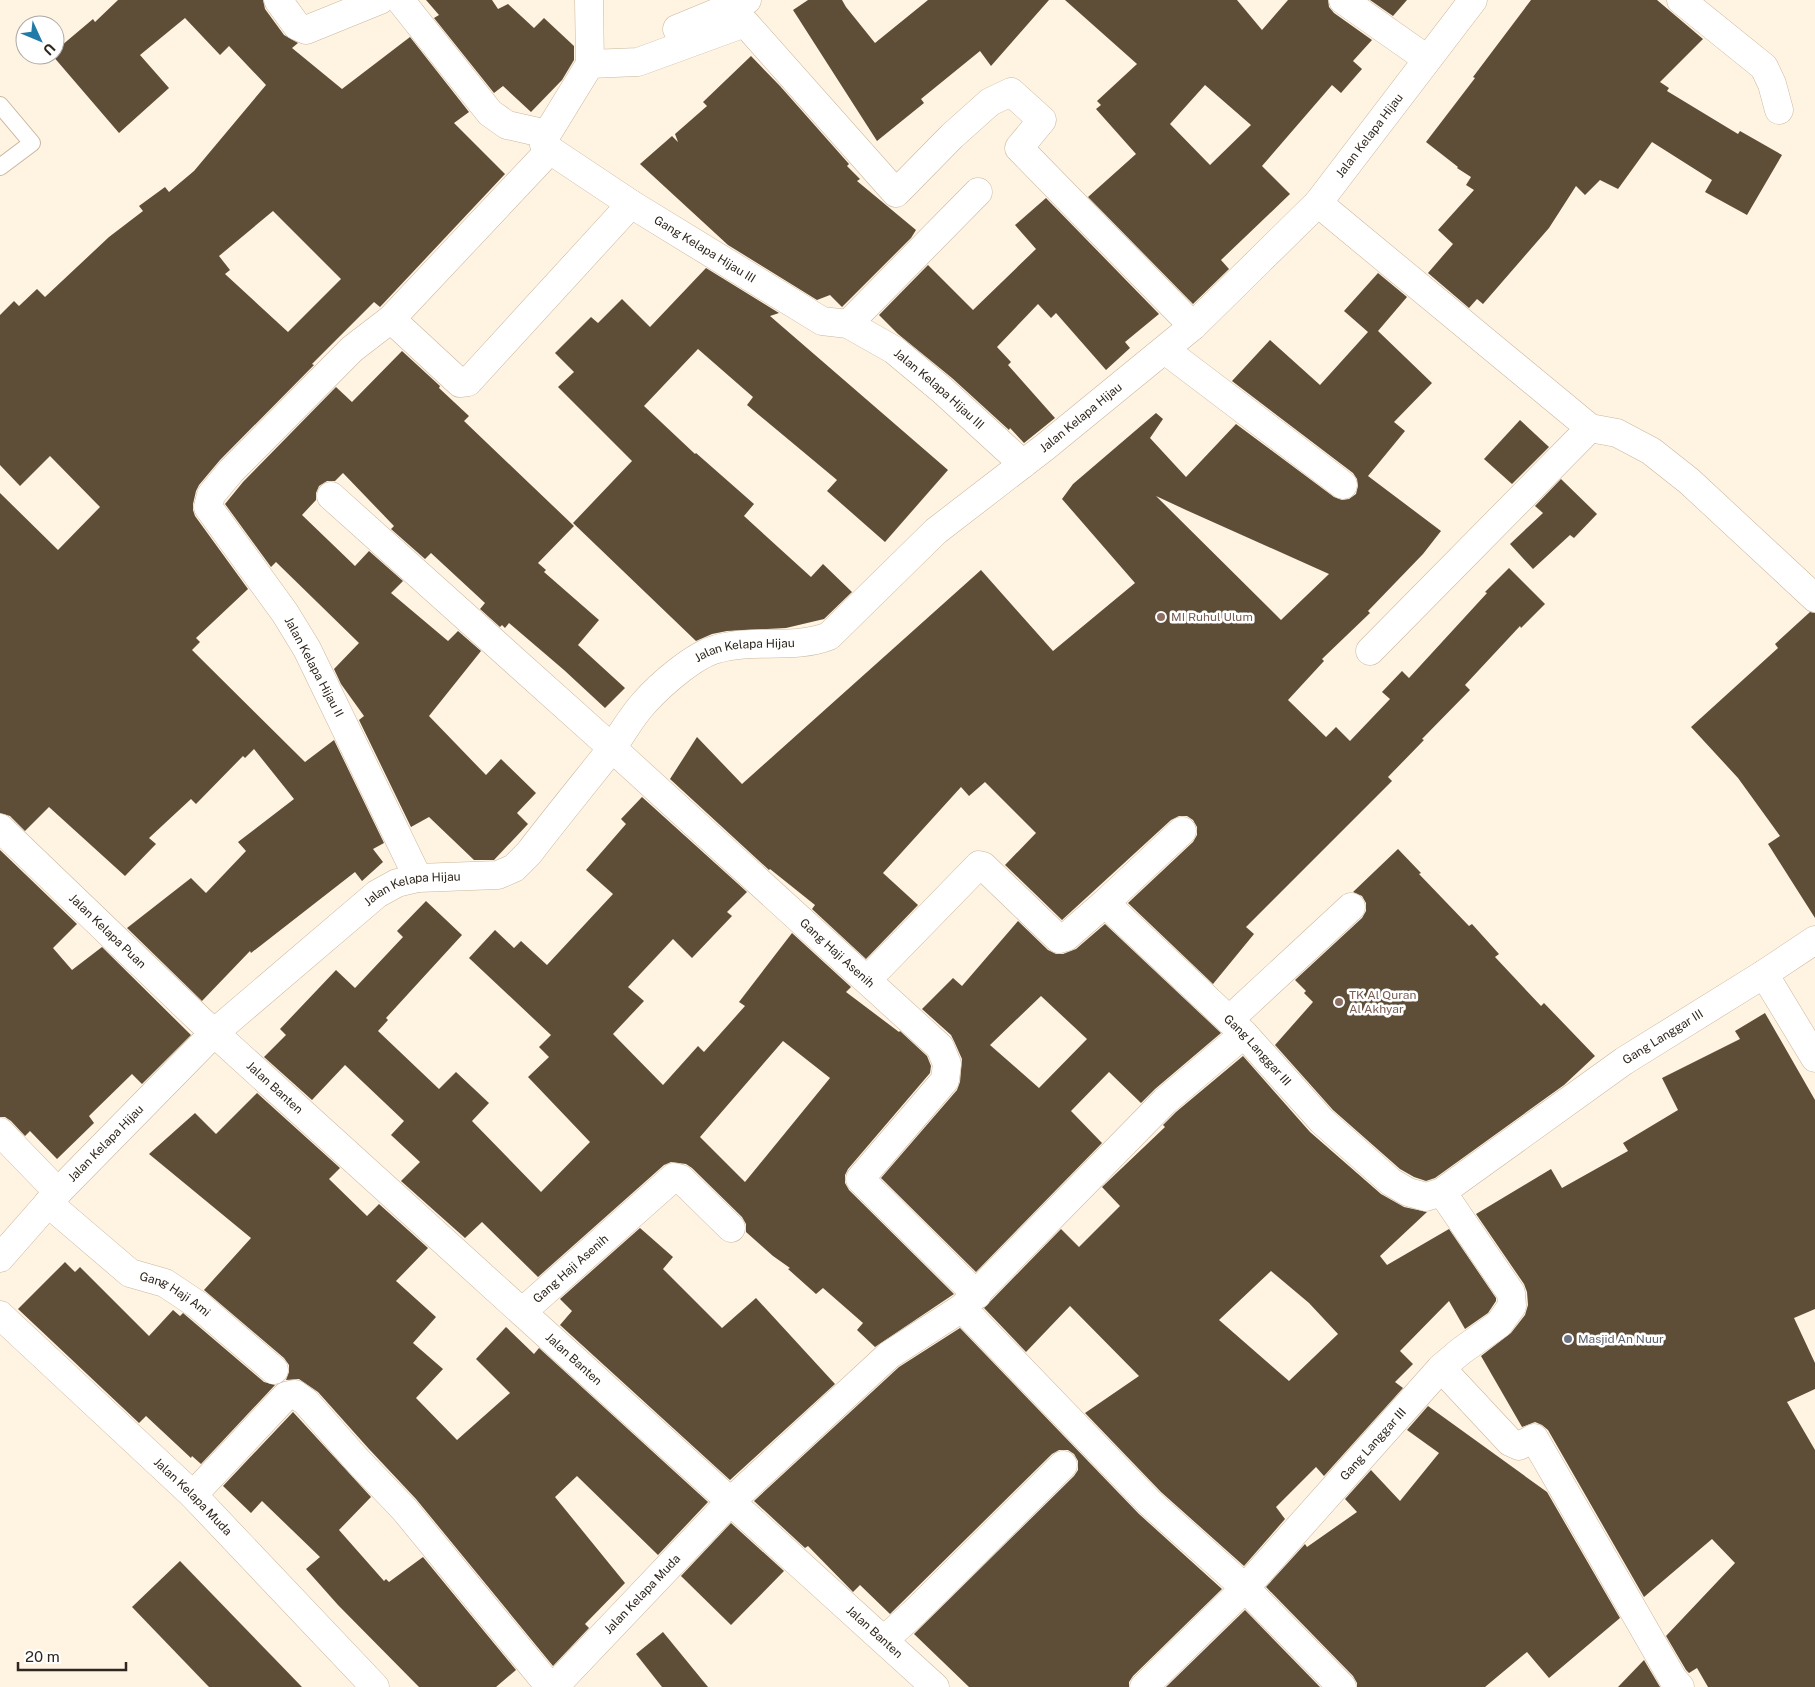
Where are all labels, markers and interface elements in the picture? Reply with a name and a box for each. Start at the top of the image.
north arrow [15,15,65,65]
text: U [40,40,59,58]
street label: Jalan Kelapa Hijau [1333,91,1406,180]
street label: Gang Kelapa Hijau III [652,213,758,286]
street label: Jalan Kelapa Hijau III [891,346,987,432]
street label: Jalan Kelapa Hijau [1037,380,1125,455]
place label: MI Ruhul Ulum [1171,610,1253,624]
marker: MI Ruhul Ulum [1155,611,1167,623]
street label: Jalan Kelapa Hijau II [282,615,346,719]
street label: Jalan Kelapa Hijau [692,636,795,665]
street label: Jalan Kelapa Hijau [361,869,461,909]
street label: Jalan Kelapa Puan [66,891,149,971]
street label: Gang Haji Asenih [797,916,877,991]
place label: TK Al Quran Al Akhyar [1349,988,1416,1016]
marker: TK Al Quran Al Akhyar [1333,996,1345,1008]
street label: Gang Langgar III [1620,1007,1706,1067]
street label: Gang Langgar III [1221,1012,1294,1089]
street label: Jalan Banten [244,1059,306,1117]
street label: Jalan Kelapa Hijau [65,1102,146,1185]
street label: Gang Haji Asenih [530,1232,611,1306]
street label: Gang Haji Ami [138,1269,213,1319]
street label: Jalan Banten [543,1330,605,1388]
place label: Masjid An Nuur [1578,1332,1664,1346]
marker: Masjid An Nuur [1562,1333,1574,1345]
street label: Gang Langgar III [1337,1405,1409,1483]
street label: Jalan Kelapa Muda [151,1455,235,1538]
street label: Jalan Kelapa Muda [601,1552,683,1637]
street label: Jalan Banten [843,1603,905,1661]
scale bar [18,1640,125,1672]
text: 20 m [25,1648,60,1665]

